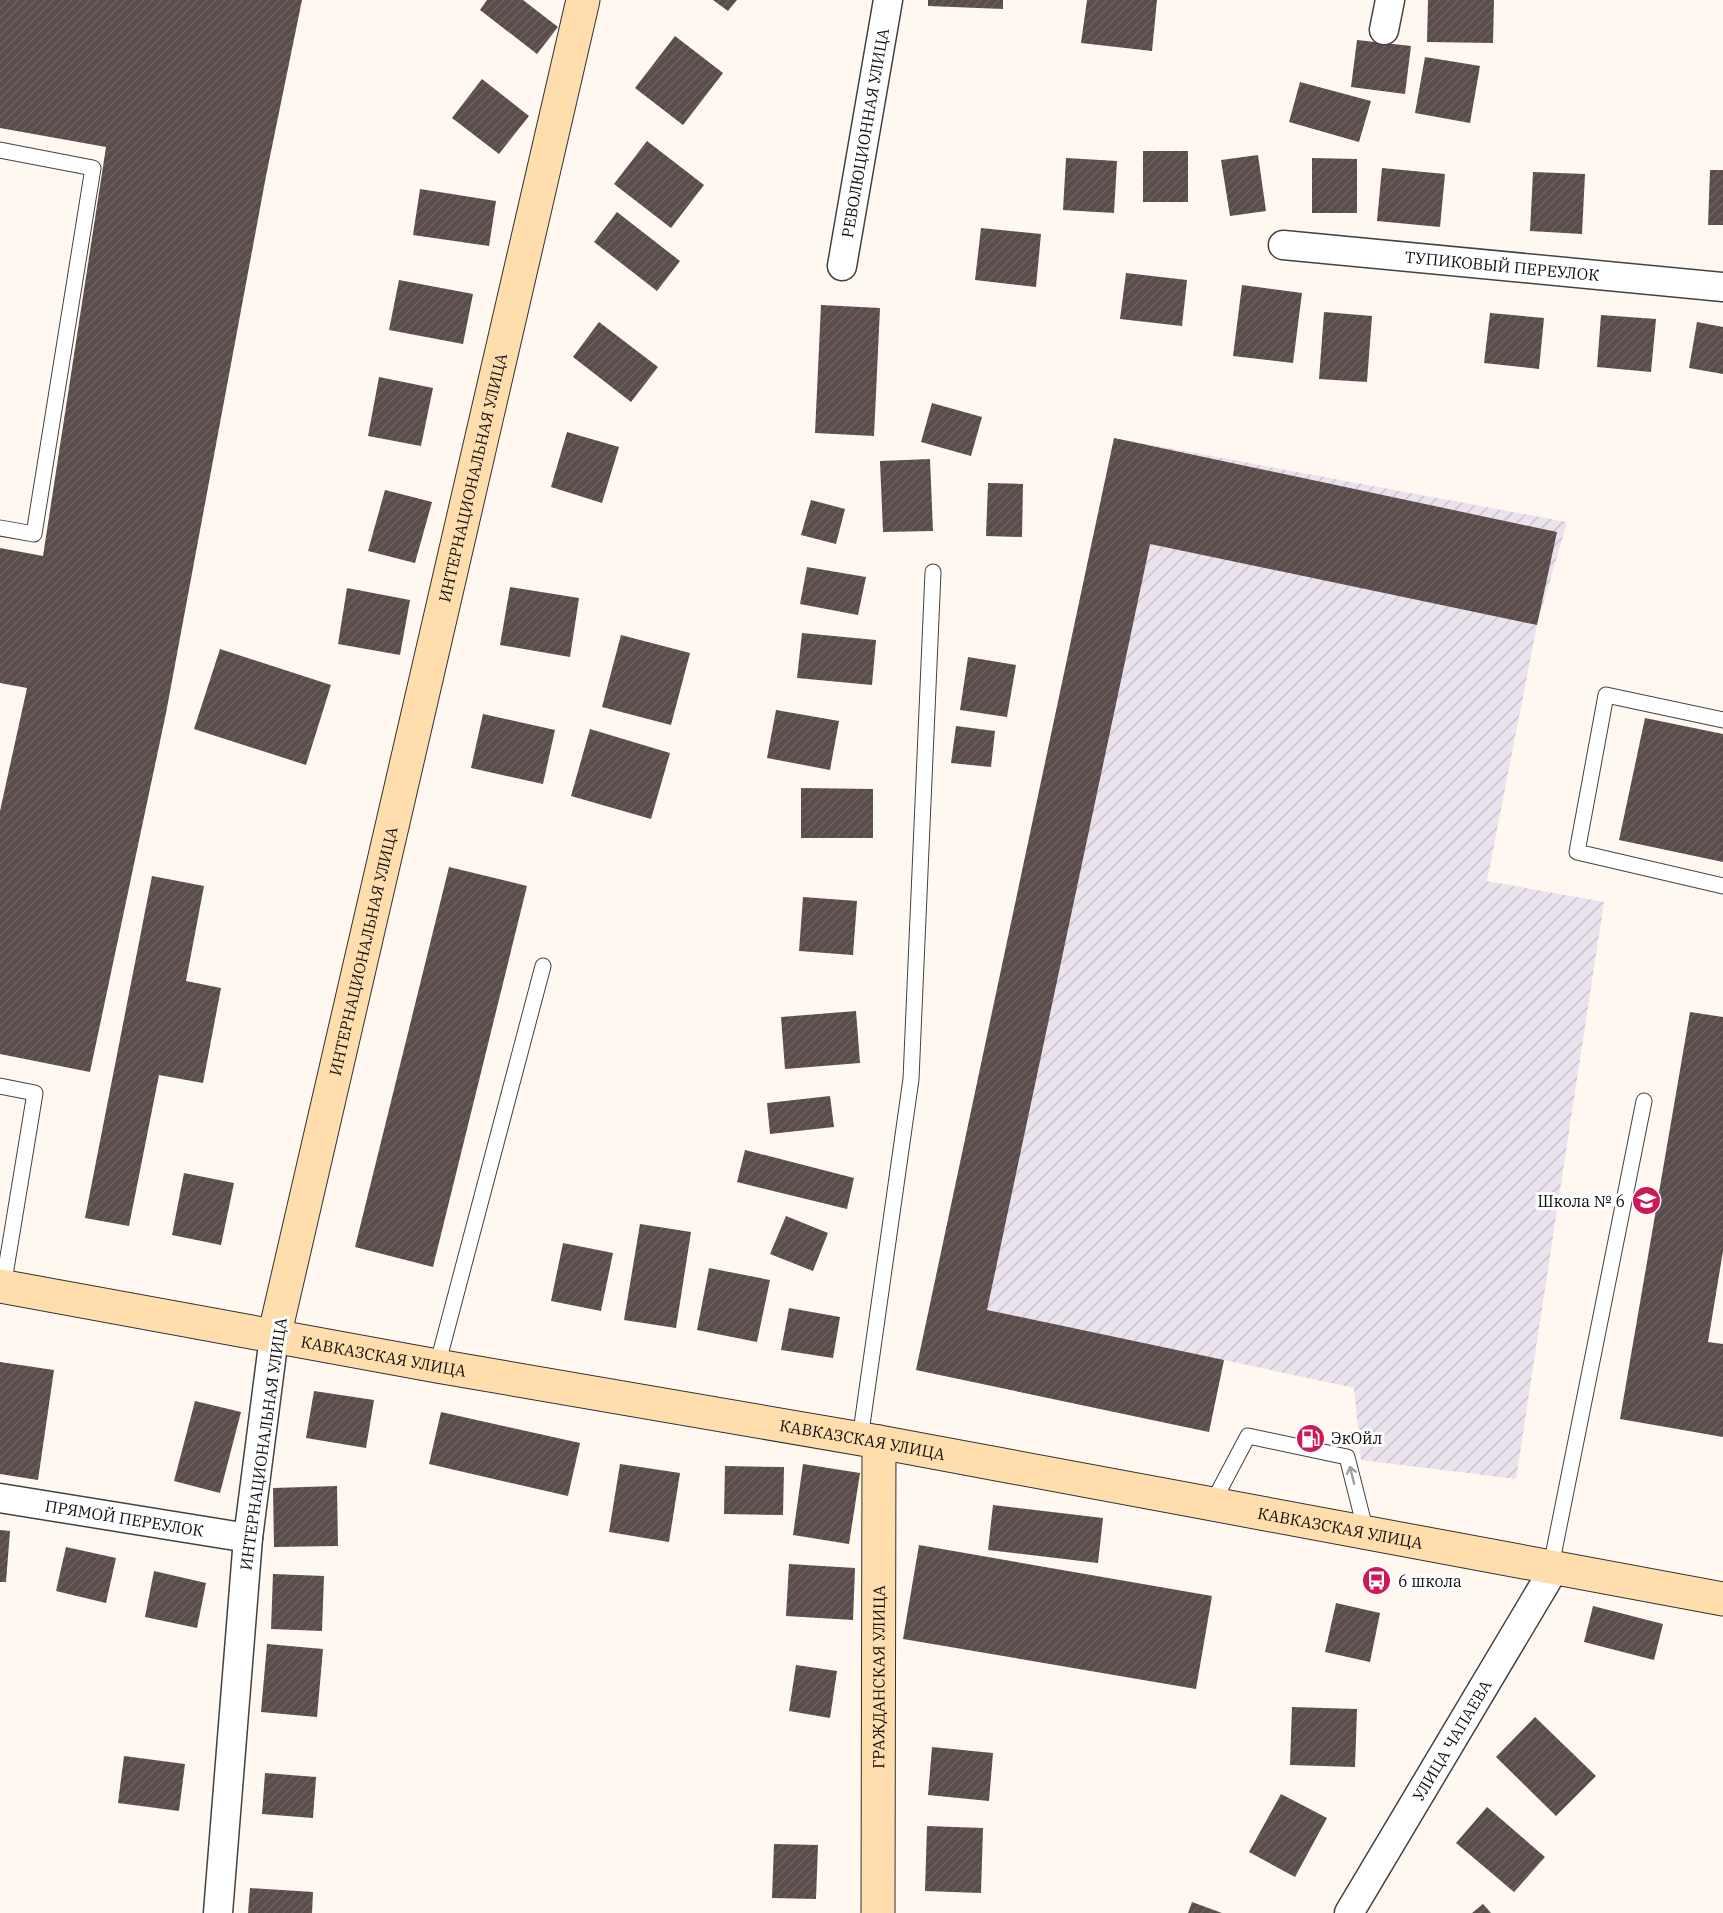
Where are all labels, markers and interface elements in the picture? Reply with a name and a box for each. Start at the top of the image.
street label: РЕВОЛЮЦИОННАЯ УЛИЦА [837,27,893,239]
street label: ТУПИКОВЫЙ ПЕРЕУЛОК [1404,247,1600,285]
street label: ИНТЕРНАЦИОНАЛЬНАЯ УЛИЦА [434,351,511,604]
street label: ИНТЕРНАЦИОНАЛЬНАЯ УЛИЦА [325,825,402,1078]
school or university icon: Школа № 6 [1630,1185,1662,1217]
place label: Школа № 6 [1537,1191,1625,1211]
street label: ИНТЕРНАЦИОНАЛЬНАЯ УЛИЦА [235,1316,291,1572]
street label: КАВКАЗСКАЯ УЛИЦА [299,1331,468,1381]
street label: КАВКАЗСКАЯ УЛИЦА [778,1415,947,1464]
fuel station icon: ЭкОйл [1294,1422,1326,1454]
place label: ЭкОйл [1331,1428,1382,1448]
one-way arrow [1345,1466,1357,1485]
street label: ПРЯМОЙ ПЕРЕУЛОК [44,1495,205,1541]
street label: КАВКАЗСКАЯ УЛИЦА [1256,1503,1425,1553]
bus stop icon: 6 школа [1361,1565,1393,1597]
place label: 6 школа [1398,1571,1462,1591]
street label: ГРАЖДАНСКАЯ УЛИЦА [868,1585,889,1769]
street label: УЛИЦА ЧАПАЕВА [1408,1676,1496,1805]

